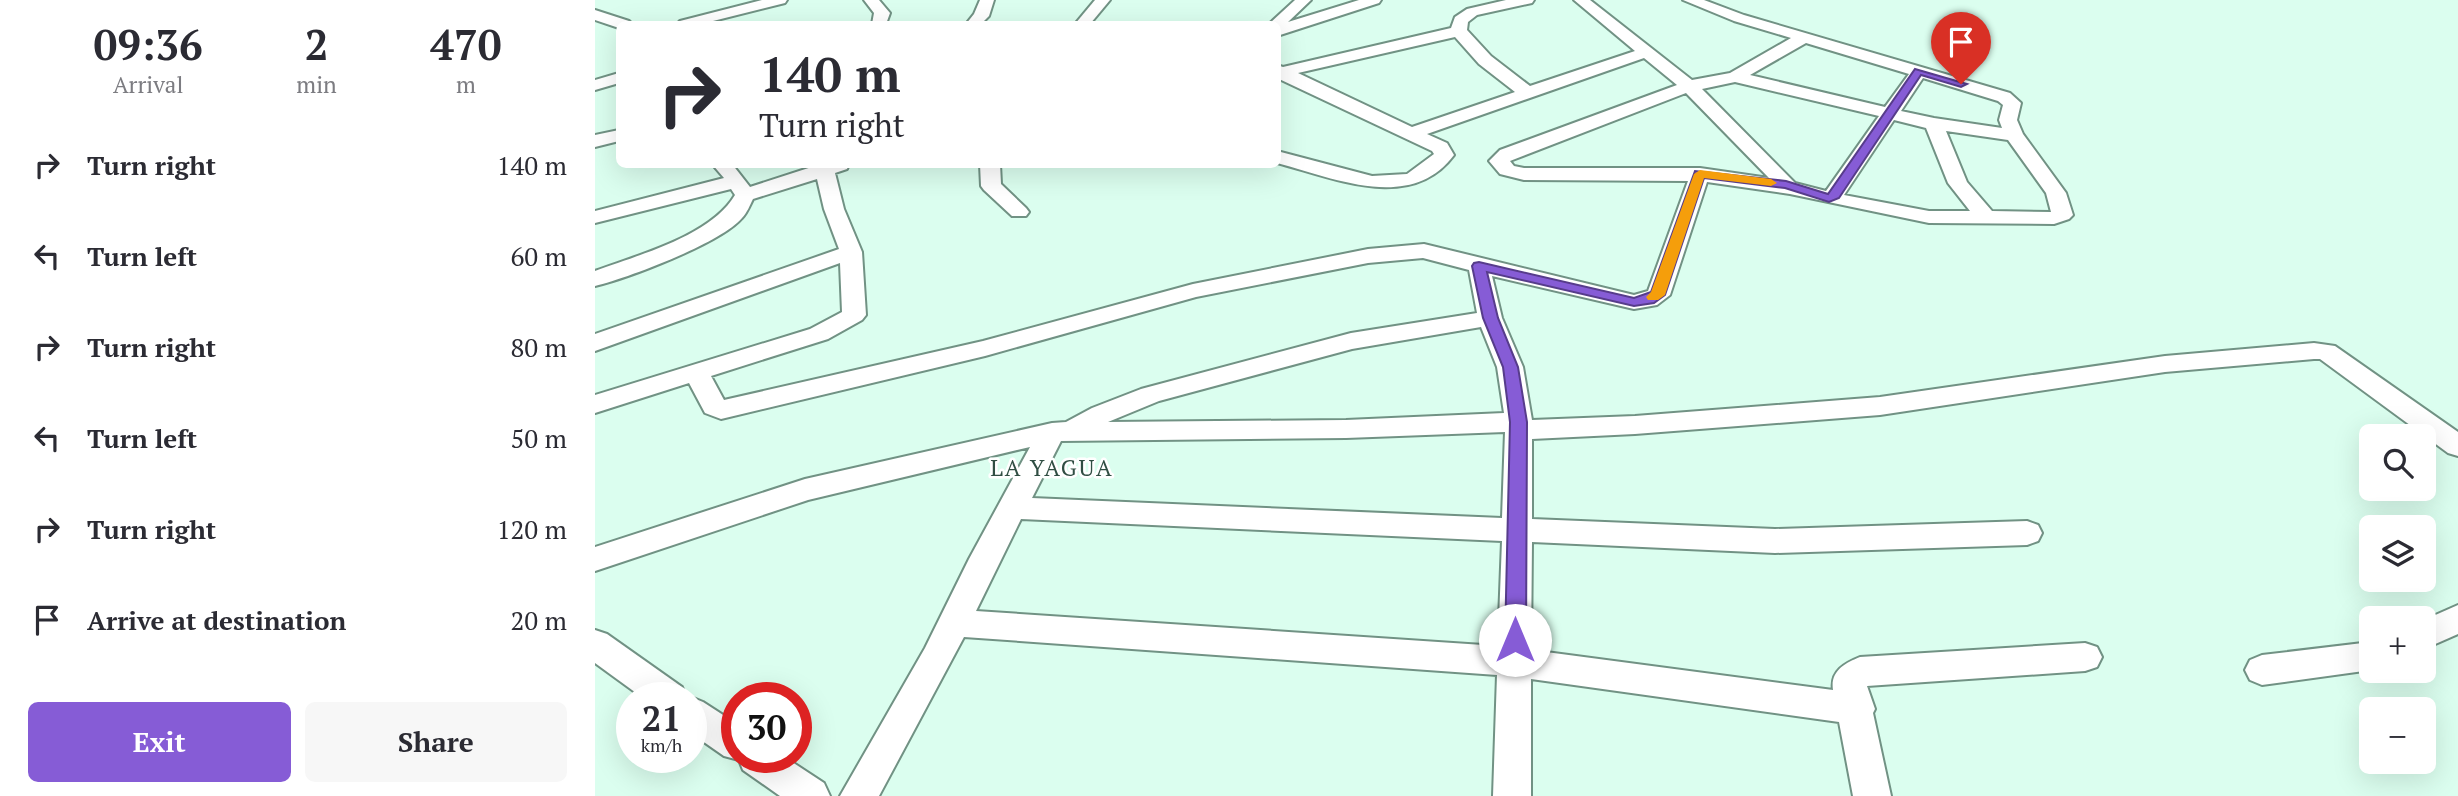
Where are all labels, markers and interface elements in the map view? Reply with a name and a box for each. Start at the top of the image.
pin [1931,12.0,1991,84]
text: 09:36 [94,16,203,72]
text: 2 [305,16,328,72]
text: 470 [430,16,501,72]
icon: arrive [1942,23,1980,61]
text: 140 m [759,41,901,106]
icon: right [644,49,735,140]
text: Arrival [113,69,183,100]
text: min [296,69,337,100]
text: m [456,69,476,100]
text: Turn right [759,104,905,146]
icon: right [28,146,66,184]
text: Turn right [87,148,216,182]
text: 140 m [497,148,567,182]
icon: left [28,237,66,275]
text: Turn left [87,239,197,273]
text: 60 m [511,239,567,273]
icon: right [28,328,66,366]
text: Turn right [87,330,216,364]
text: 80 m [511,330,567,364]
icon: left [28,419,66,457]
text: Turn left [87,421,197,455]
text: 50 m [511,421,567,455]
map controls [2359,424,2436,774]
button: search [2359,424,2436,501]
district label: LA YAGUA [990,452,1114,483]
icon: right [28,510,66,548]
text: Turn right [87,512,216,546]
text: 120 m [497,512,567,546]
button: layers [2359,515,2436,592]
icon: arrive [28,601,66,639]
text: Arrive at destination [87,603,346,637]
text: 20 m [511,603,567,637]
position arrow [1478,603,1552,677]
button: + [2359,606,2436,683]
speed limit sign: 30 [721,682,812,773]
text: 21 [642,695,681,741]
button: − [2359,697,2436,774]
button: Exit [28,702,291,782]
button: Share [305,702,567,782]
text: km/h [641,733,682,757]

